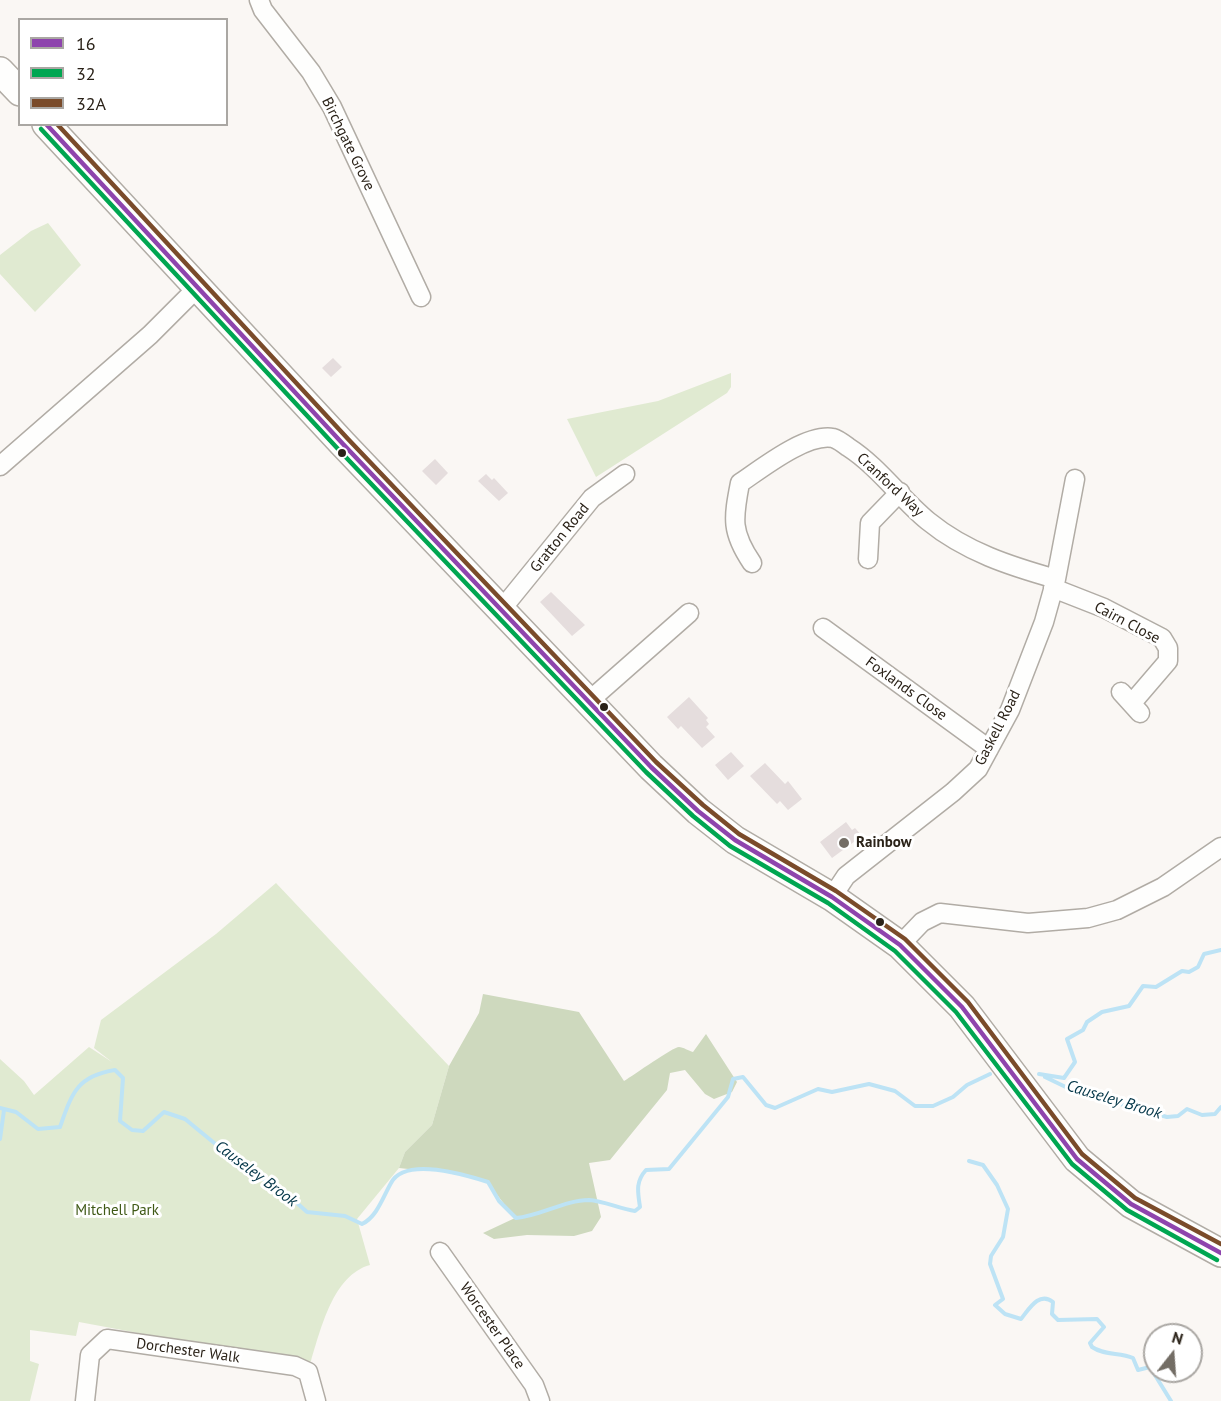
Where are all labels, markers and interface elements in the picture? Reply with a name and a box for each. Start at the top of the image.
legend [18,18,228,126]
text: 16 [76,32,96,55]
text: 32 [76,62,96,85]
text: 32A [76,92,106,115]
street label: Birchgate Grove [318,94,378,194]
unlabelled marker [336,447,348,459]
street label: Cranford Way [853,449,927,521]
street label: Gratton Road [527,500,593,576]
street label: Cairn Close [1091,598,1163,648]
street label: Foxlands Close [862,653,950,725]
street label: Gaskell Road [971,687,1025,769]
unlabelled marker [598,701,610,713]
place label: Rainbow [856,834,911,852]
marker: Rainbow [837,836,851,850]
unlabelled marker [874,916,886,928]
water label: Causeley Brook [1064,1076,1164,1124]
water label: Causeley Brook [211,1137,301,1211]
park label: Mitchell Park [75,1202,159,1220]
street label: Worcester Place [456,1279,528,1373]
north arrow [1143,1323,1203,1383]
text: N [1170,1327,1186,1349]
street label: Dorchester Walk [135,1335,241,1367]

